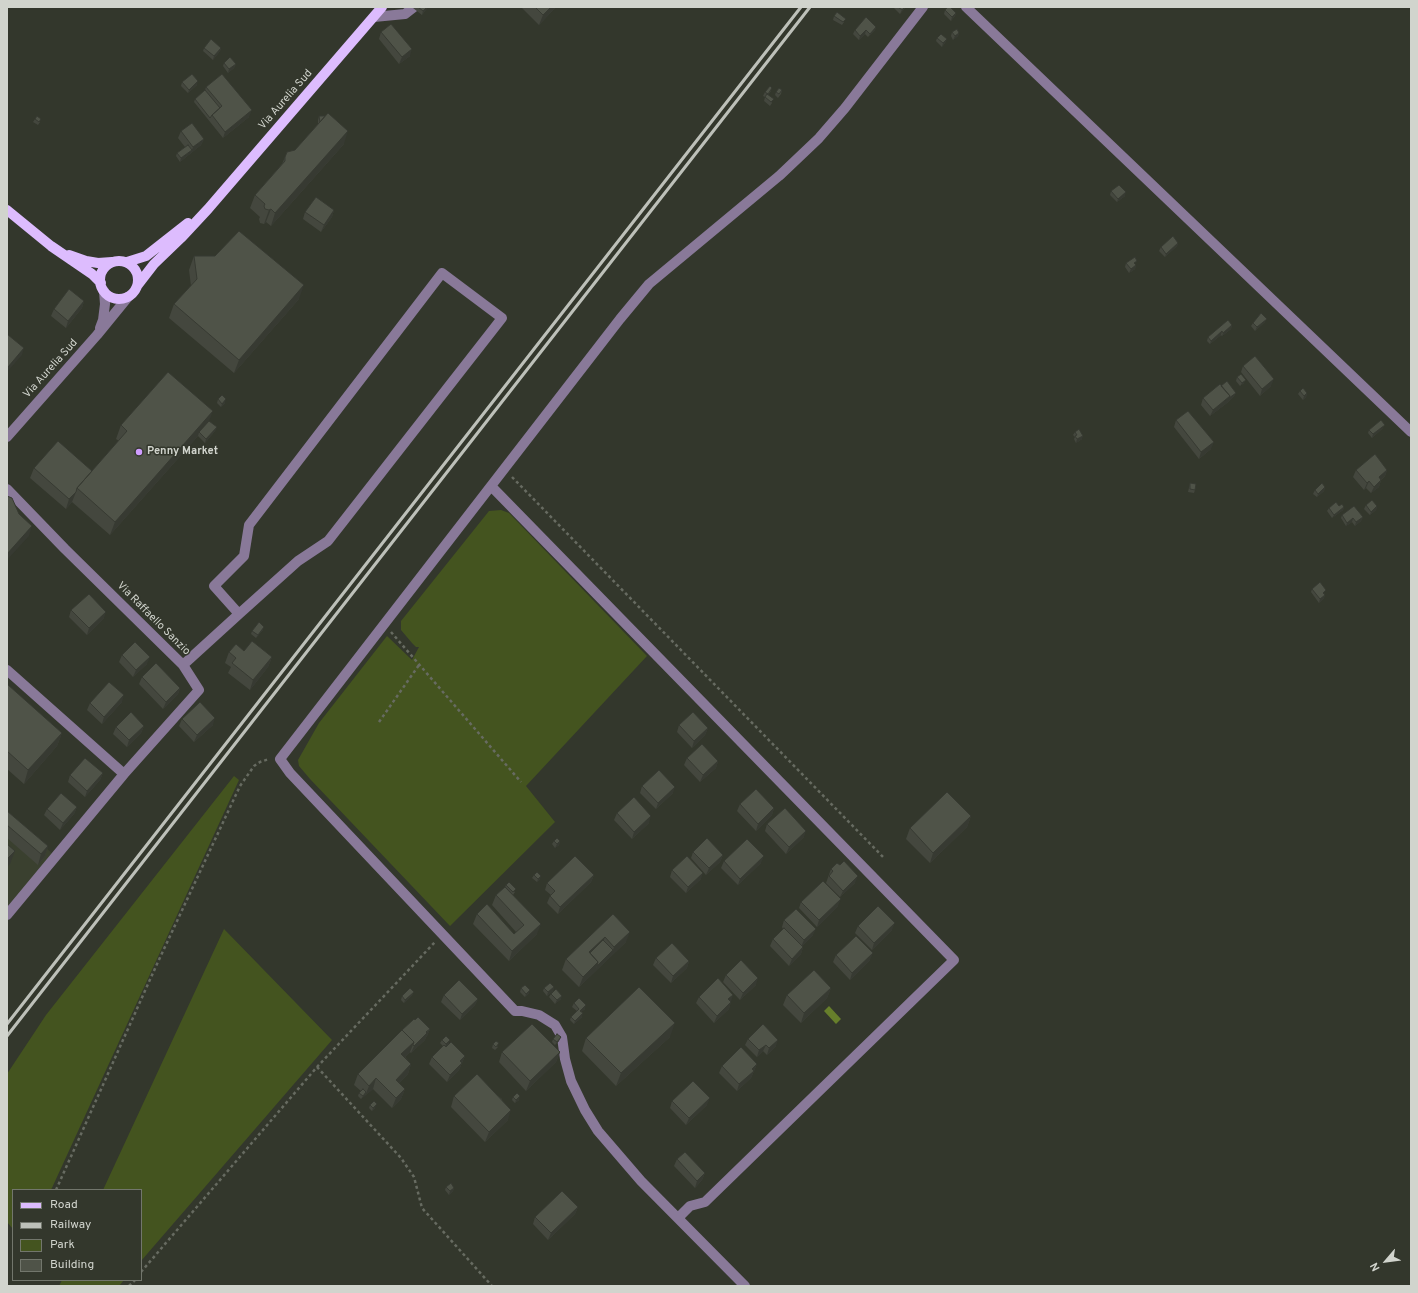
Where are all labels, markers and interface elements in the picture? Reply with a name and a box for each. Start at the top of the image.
street label: Via Aurelia Sud [256,67,316,133]
street label: Via Aurelia Sud [21,337,81,401]
place label: Penny Market [147,445,218,459]
marker: Penny Market [134,447,144,457]
street label: Via Raffaello Sanzio [114,580,192,658]
legend [12,1189,142,1281]
text: Road [50,1197,78,1213]
text: Railway [50,1217,91,1233]
text: Park [50,1237,75,1253]
north arrow [1366,1241,1406,1281]
text: Building [50,1257,94,1273]
text: N [1367,1260,1383,1273]

